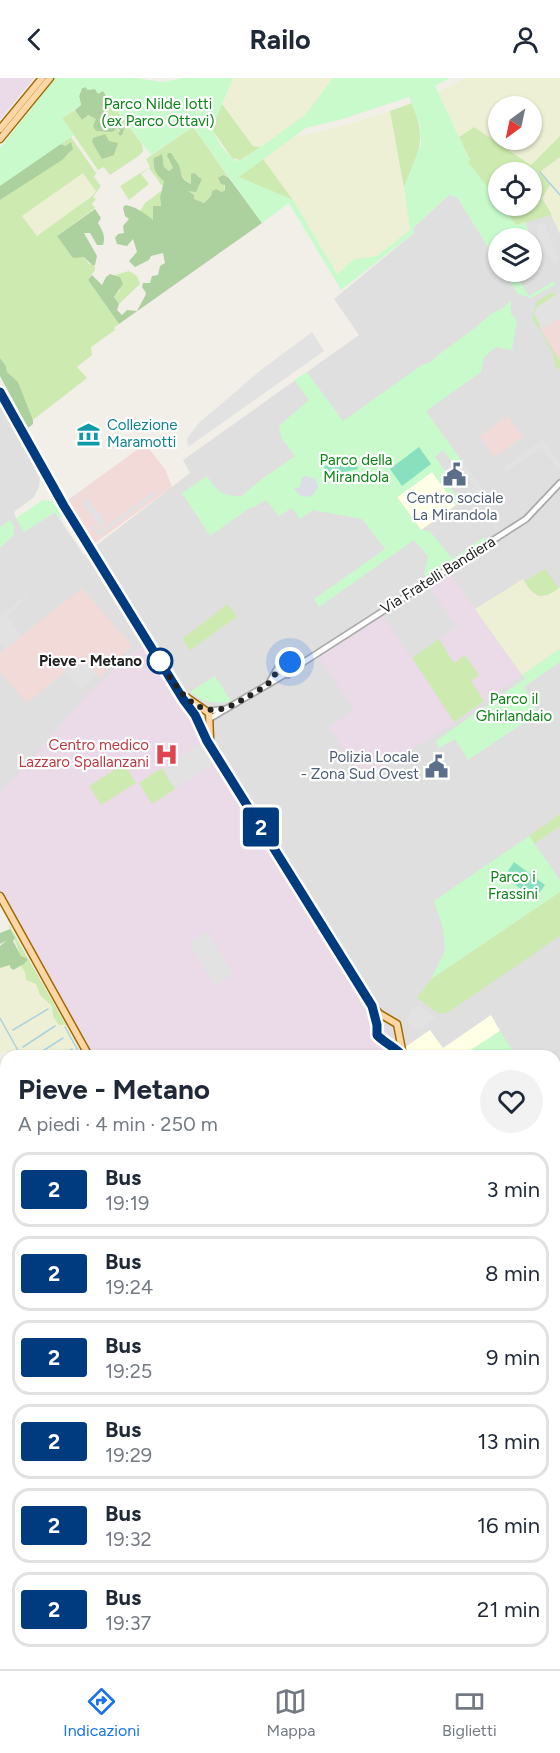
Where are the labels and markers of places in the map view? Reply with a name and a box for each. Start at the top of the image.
place label: Collezione Maramotti [107,416,177,451]
museum icon: Collezione Maramotti [76,421,102,447]
public building icon: Centro sociale La Mirandola [442,461,468,487]
place label: Centro sociale La Mirandola [407,489,503,524]
marker: Pieve - Metano [147,648,173,674]
place label: Pieve - Metano [39,652,142,670]
place label: Centro medico Lazzaro Spallanzani [18,736,149,771]
hospital icon: Centro medico Lazzaro Spallanzani [154,741,180,767]
place label: Polizia Locale - Zona Sud Ovest [301,748,419,783]
public building icon: Polizia Locale - Zona Sud Ovest [424,753,450,779]

